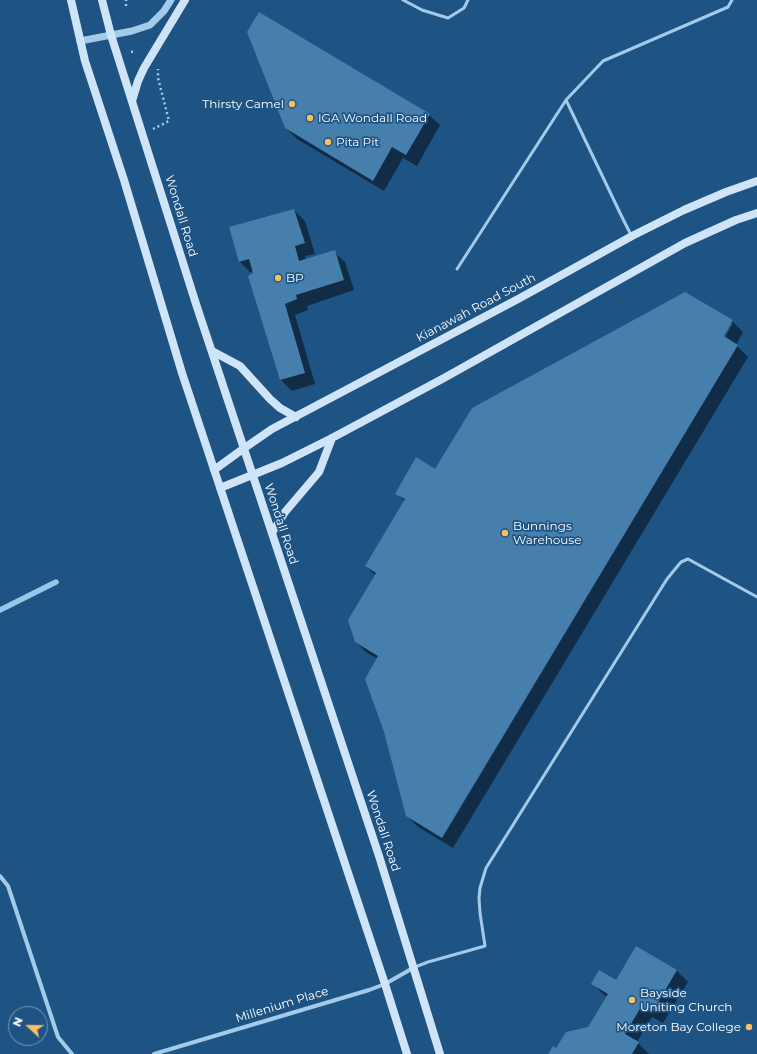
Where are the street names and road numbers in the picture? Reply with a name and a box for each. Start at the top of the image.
street label: Wondall Road [162,173,200,259]
street label: Kianawah Road South [414,270,538,346]
street label: Wondall Road [261,482,301,566]
street label: Wondall Road [363,789,403,873]
street label: Millenium Place [234,984,330,1026]

